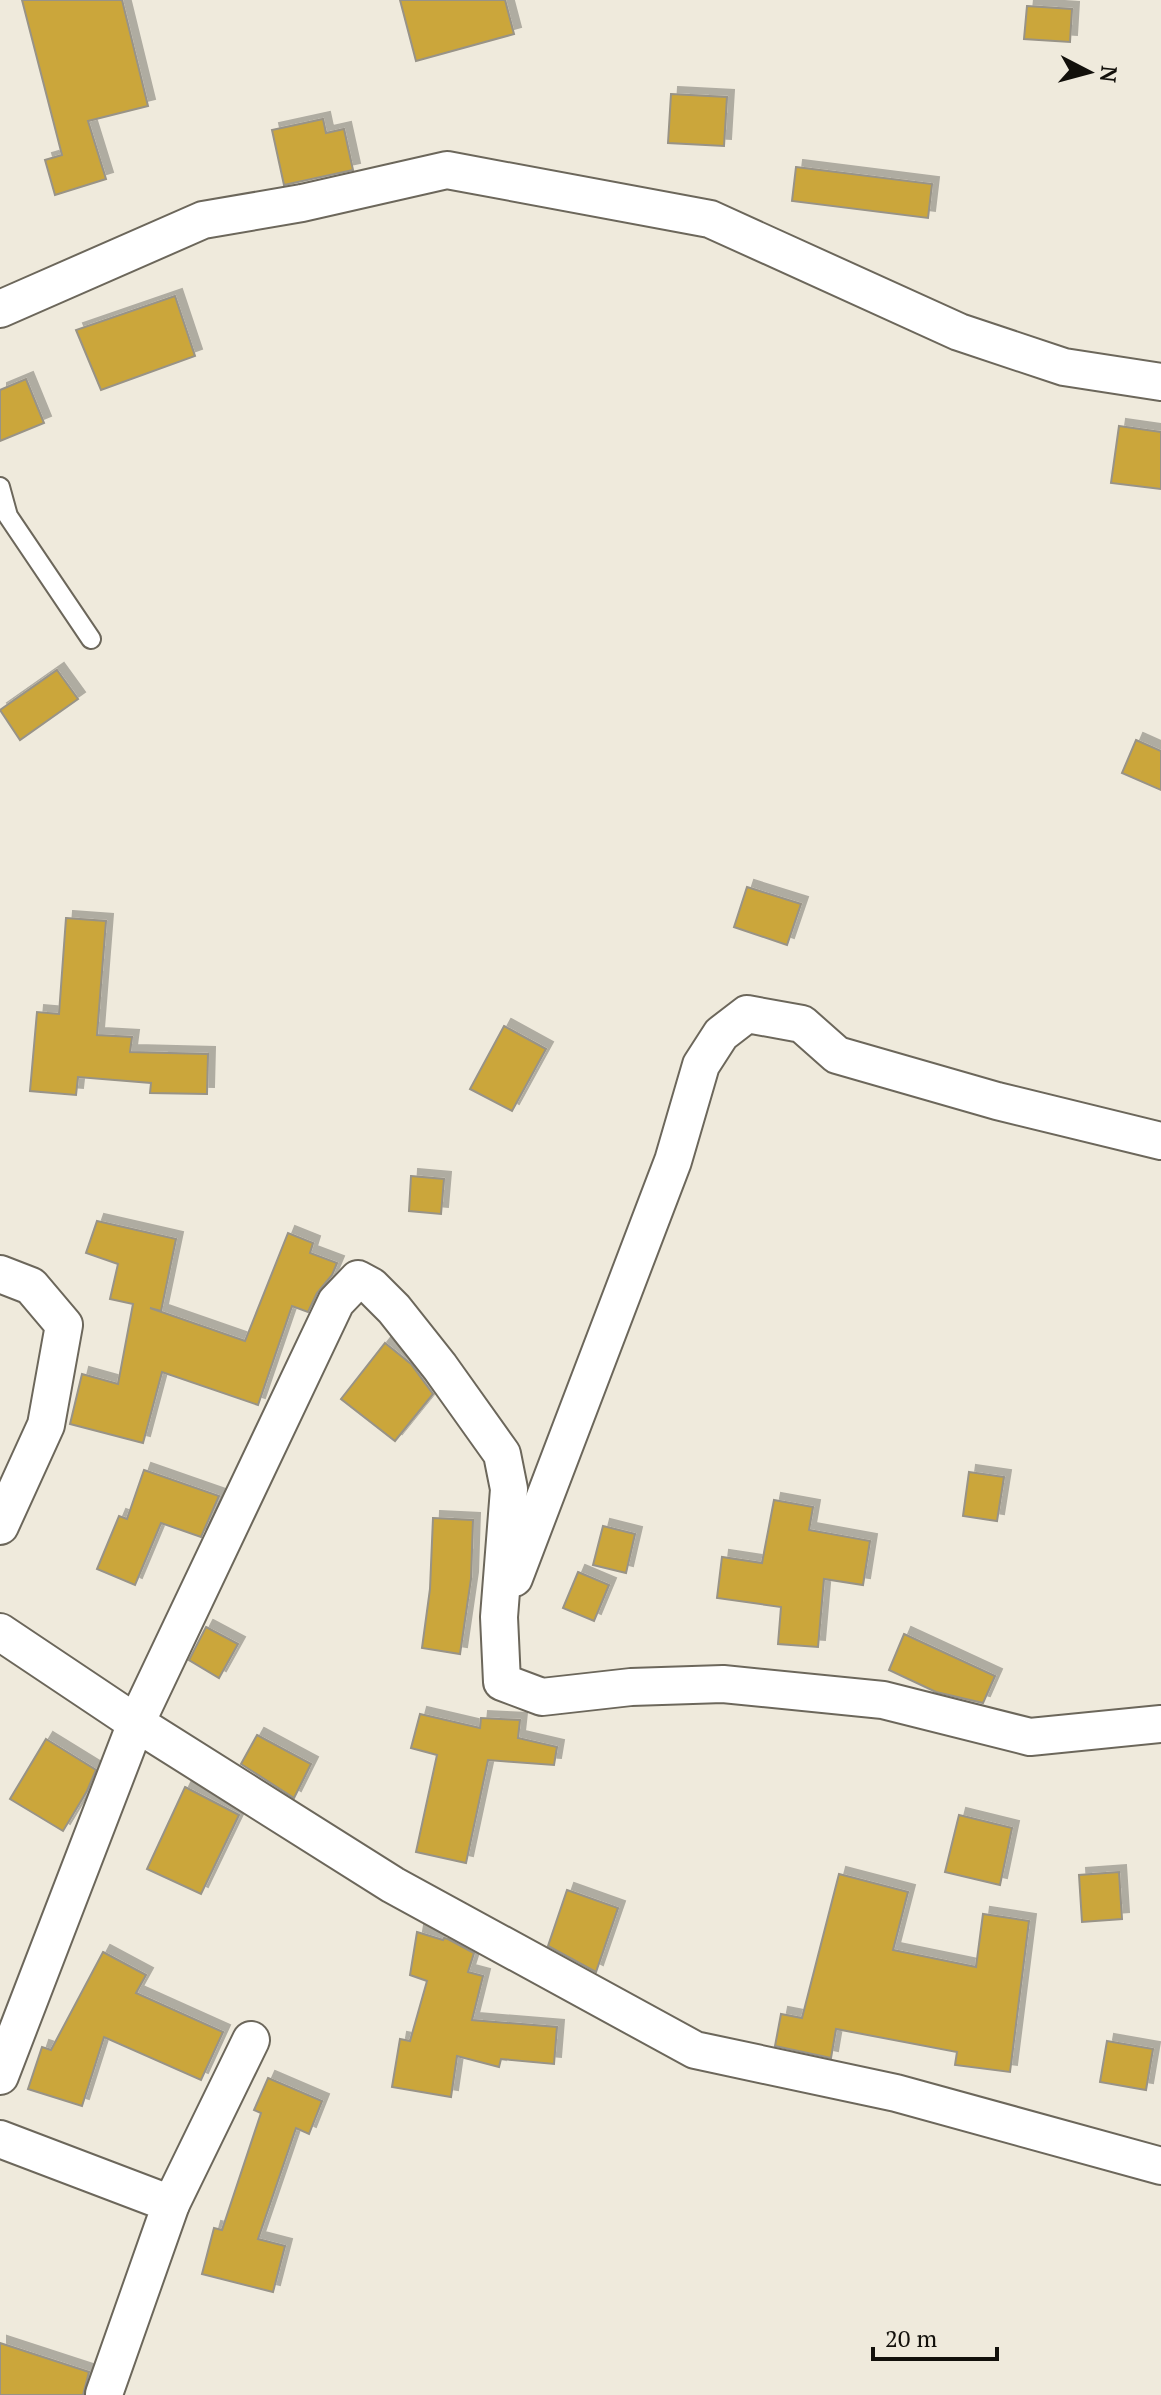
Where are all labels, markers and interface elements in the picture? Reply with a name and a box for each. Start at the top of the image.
north arrow [1049,32,1129,112]
text: N [1094,64,1125,84]
scale bar [873,2311,997,2361]
text: 20 m [885,2322,937,2354]

